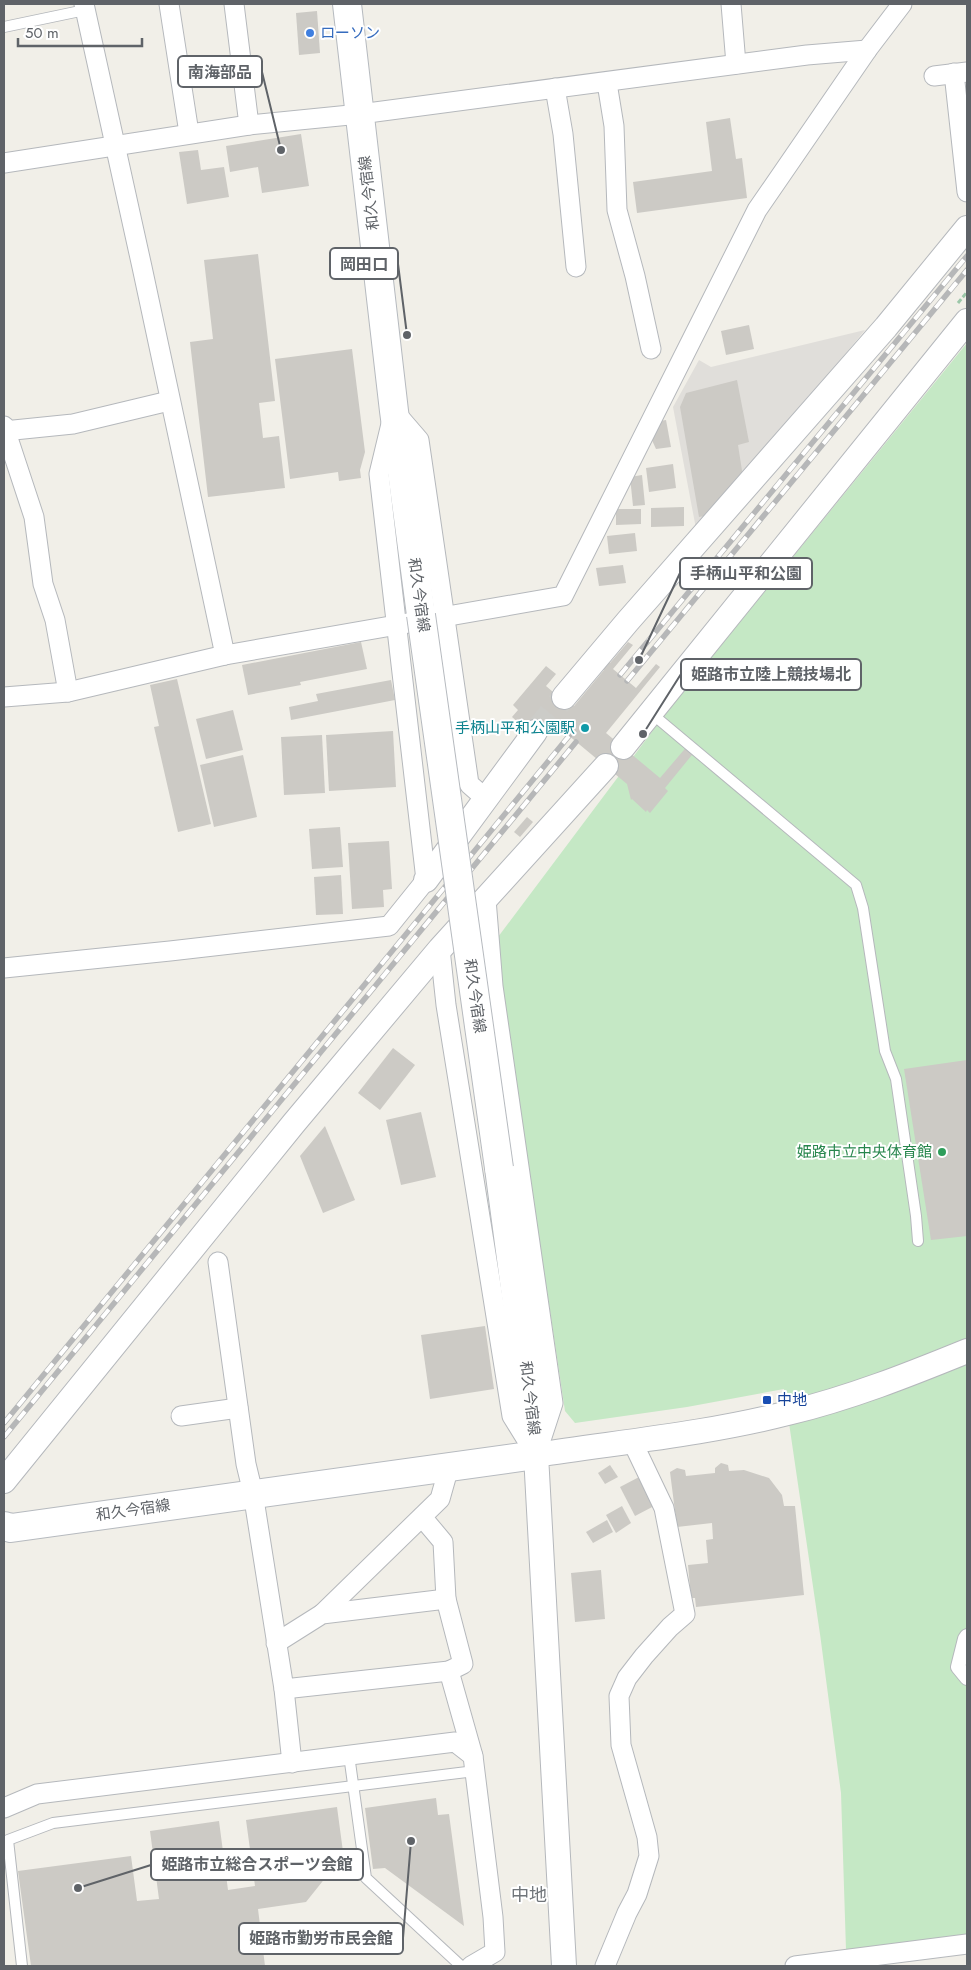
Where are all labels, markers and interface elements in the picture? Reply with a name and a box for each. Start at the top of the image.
scale bar [18,15,141,47]
text: 50 m [25,22,59,44]
place label: ローソン [320,22,380,44]
marker: ローソン [304,27,316,39]
callout: 南海部品 [178,56,262,87]
text: 南海部品 [188,61,252,84]
street label: 和久今宿線 [354,154,384,232]
callout: 岡田口 [330,248,398,279]
text: 岡田口 [340,253,388,276]
street label: 和久今宿線 [403,556,435,634]
callout: 手柄山平和公園 [680,558,812,589]
text: 手柄山平和公園 [690,562,802,585]
callout: 姫路市立陸上競技場北 [681,659,861,690]
text: 姫路市立陸上競技場北 [691,663,851,686]
place label: 手柄山平和公園駅 [455,717,575,739]
marker: 手柄山平和公園駅 [579,722,591,734]
street label: 和久今宿線 [459,957,491,1035]
place label: 姫路市立中央体育館 [797,1141,932,1163]
marker: 姫路市立中央体育館 [936,1146,948,1158]
street label: 和久今宿線 [515,1359,545,1437]
place label: 中地 [777,1389,807,1411]
marker: 中地 [761,1394,773,1406]
street label: 和久今宿線 [94,1494,172,1526]
callout: 姫路市立総合スポーツ会館 [151,1849,363,1880]
text: 姫路市立総合スポーツ会館 [161,1853,353,1876]
district label: 中地 [511,1882,547,1908]
callout: 姫路市勤労市民会館 [239,1923,403,1954]
text: 姫路市勤労市民会館 [249,1927,393,1950]

